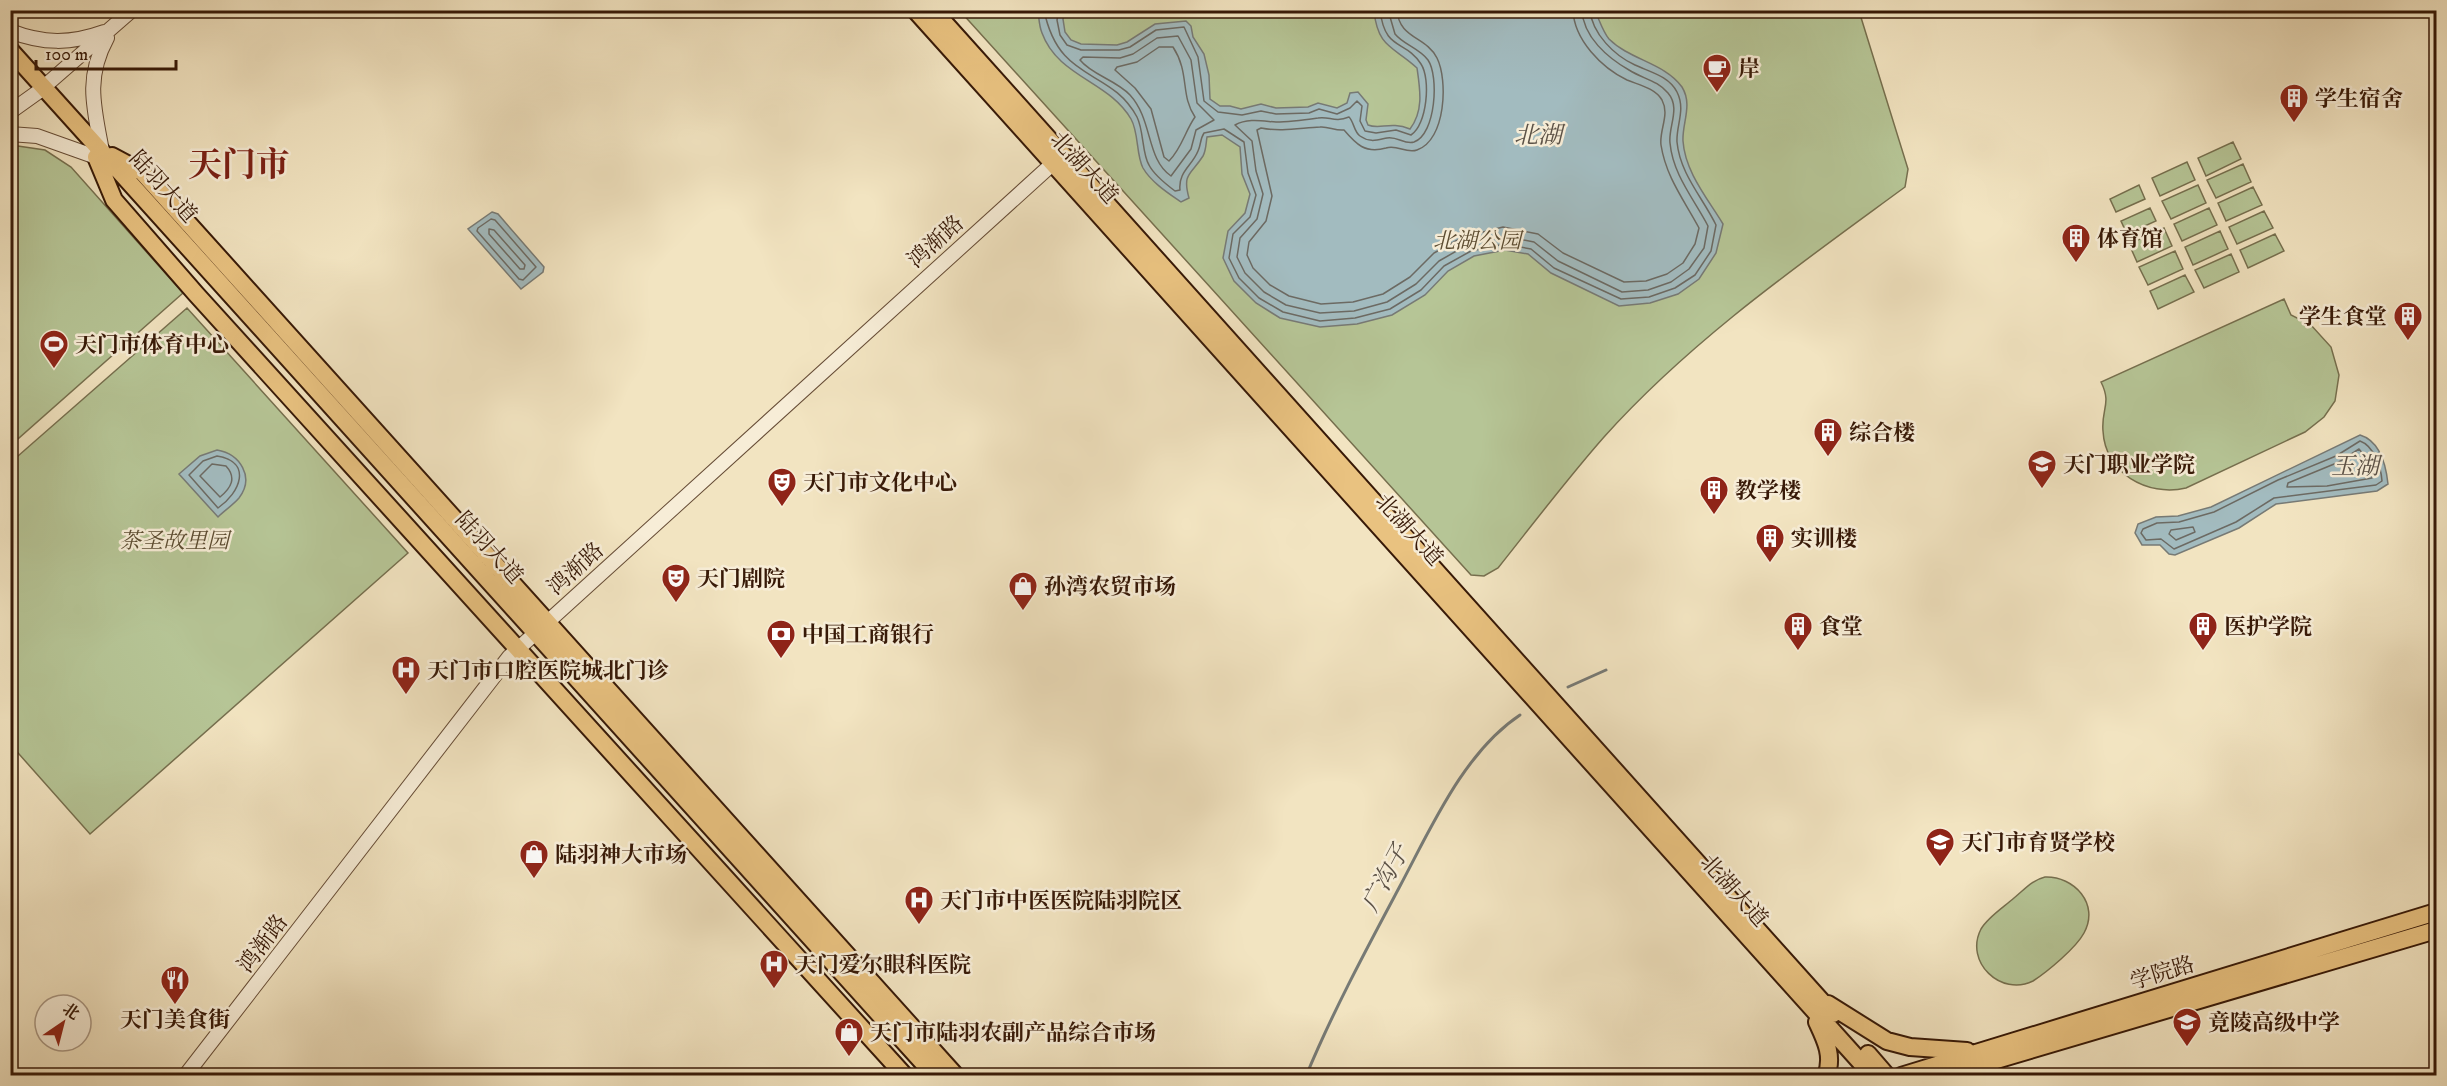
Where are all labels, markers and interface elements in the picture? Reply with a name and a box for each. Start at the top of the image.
scale bar [36,33,176,71]
text: 100 m [45,44,88,66]
cafe icon: 岸 [1701,52,1733,94]
place label: 岸 [1738,56,1760,83]
building icon: 学生宿舍 [2278,82,2310,124]
place label: 学生宿舍 [2315,86,2403,113]
water label: 北湖 [1514,121,1566,151]
street label: 北湖大道 [1044,126,1123,210]
street label: 陆羽大道 [123,145,202,229]
district label: 天门市 [188,145,290,187]
street label: 鸿渐路 [902,210,970,274]
building icon: 体育馆 [2060,222,2092,264]
place label: 体育馆 [2097,226,2163,253]
park label: 北湖公园 [1433,228,1524,255]
building icon: 学生食堂 [2392,300,2424,342]
place label: 学生食堂 [2299,304,2387,331]
sports icon: 天门市体育中心 [38,328,70,370]
place label: 天门市体育中心 [75,332,229,359]
building icon: 综合楼 [1812,416,1844,458]
place label: 综合楼 [1849,420,1915,447]
school or university icon: 天门职业学院 [2026,448,2058,490]
place label: 天门职业学院 [2063,452,2195,479]
water label: 玉湖 [2331,452,2383,482]
theatre icon: 天门市文化中心 [766,466,798,508]
place label: 天门市文化中心 [803,470,957,497]
building icon: 教学楼 [1698,474,1730,516]
place label: 教学楼 [1735,478,1801,505]
street label: 北湖大道 [1369,488,1448,572]
street label: 陆羽大道 [449,506,528,590]
building icon: 实训楼 [1754,522,1786,564]
place label: 实训楼 [1791,526,1857,553]
park label: 茶圣故里园 [119,528,232,555]
street label: 鸿渐路 [542,537,610,601]
theatre icon: 天门剧院 [660,562,692,604]
place label: 天门剧院 [697,566,785,593]
shop icon: 孙湾农贸市场 [1007,570,1039,612]
place label: 孙湾农贸市场 [1044,574,1176,601]
building icon: 食堂 [1782,610,1814,652]
building icon: 医护学院 [2187,610,2219,652]
place label: 食堂 [1819,614,1863,641]
place label: 医护学院 [2224,614,2312,641]
bank icon: 中国工商银行 [765,618,797,660]
place label: 中国工商银行 [802,622,934,649]
hospital icon: 天门市口腔医院城北门诊 [390,654,422,696]
place label: 天门市口腔医院城北门诊 [427,658,669,685]
school or university icon: 天门市育贤学校 [1924,826,1956,868]
place label: 天门市育贤学校 [1961,830,2115,857]
shop icon: 陆羽神大市场 [518,838,550,880]
water label: 广沟子 [1356,838,1417,917]
place label: 陆羽神大市场 [555,842,687,869]
street label: 北湖大道 [1694,849,1773,933]
hospital icon: 天门市中医医院陆羽院区 [903,884,935,926]
place label: 天门市中医医院陆羽院区 [940,888,1182,915]
street label: 鸿渐路 [233,909,294,978]
hospital icon: 天门爱尔眼科医院 [758,948,790,990]
street label: 学院路 [2127,951,2198,996]
place label: 天门爱尔眼科医院 [795,952,971,979]
restaurant icon: 天门美食街 [159,964,191,1006]
north arrow [33,993,93,1053]
text: 北 [59,999,83,1024]
school or university icon: 竟陵高级中学 [2171,1006,2203,1048]
place label: 天门美食街 [120,1007,230,1034]
place label: 竟陵高级中学 [2208,1010,2340,1037]
shop icon: 天门市陆羽农副产品综合市场 [833,1016,865,1058]
place label: 天门市陆羽农副产品综合市场 [870,1020,1156,1047]

